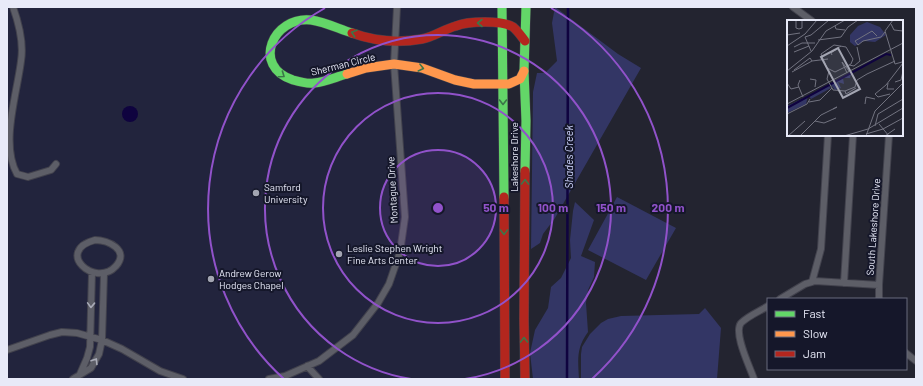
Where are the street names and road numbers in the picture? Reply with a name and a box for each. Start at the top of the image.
street label: Sherman Circle [310,50,376,78]
street label: Lakeshore Drive [508,122,520,192]
street label: Montague Drive [384,156,400,224]
street label: South Lakeshore Drive [864,178,882,276]

